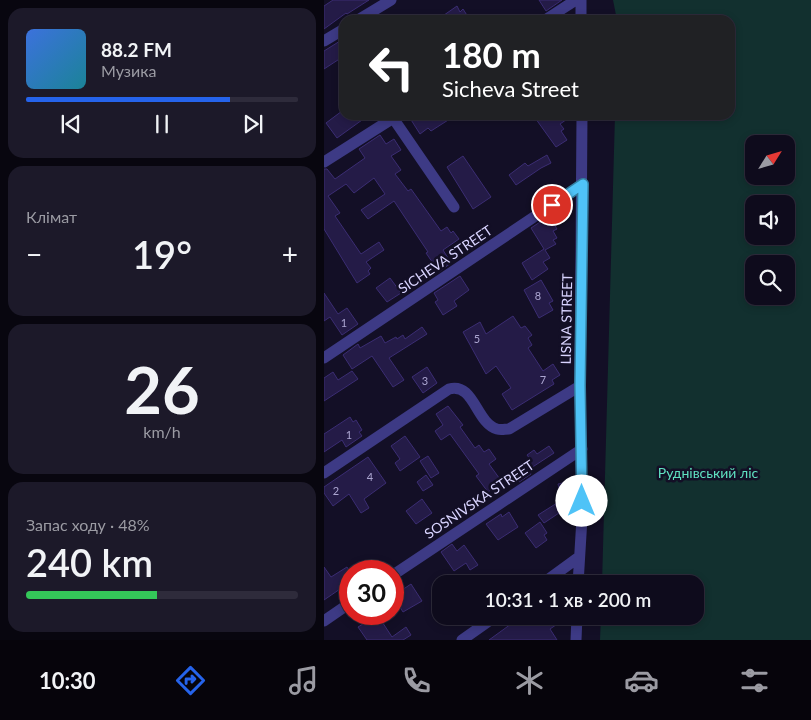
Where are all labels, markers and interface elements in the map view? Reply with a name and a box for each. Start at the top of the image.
text: 180 m [442,33,541,75]
icon: left [359,35,424,100]
text: 88.2 FM [101,38,172,61]
text: Музика [101,61,157,80]
text: Sicheva Street [442,75,579,102]
icon: previous [57,110,85,138]
icon: pause [148,110,176,138]
icon: next [239,110,267,138]
north arrow [745,135,795,185]
map controls [745,135,795,305]
pin [531,184,573,226]
icon: arrive [538,191,566,219]
button: sound [745,195,795,245]
text: Клімат [26,207,77,226]
street label: SICHEVA STREET [395,221,496,297]
text: 19° [132,231,192,277]
text: − [26,237,42,271]
text: + [282,237,298,271]
button: search [745,255,795,305]
street label: LISNA STREET [557,273,575,365]
house number: 8 [535,289,541,302]
house number: 1 [341,316,347,329]
house number: 5 [474,332,480,345]
text: 26 [124,350,200,428]
house number: 7 [540,373,546,386]
house number: 3 [422,374,428,387]
text: km/h [143,422,181,441]
house number: 1 [346,428,352,441]
street label: SOSNIVSKA STREET [421,456,538,542]
park label: Руднівський ліс [658,464,758,481]
house number: 4 [367,470,374,483]
position arrow [555,474,607,526]
house number: 2 [333,484,339,497]
text: Запас ходу · 48% [26,515,150,534]
text: 240 km [26,539,153,585]
speed limit sign: 30 [339,560,404,625]
text: 10:31 · 1 хв · 200 m [485,588,651,611]
icon: directions [173,663,208,698]
icon: music [286,663,321,698]
icon: phone [399,663,434,698]
icon: climate [512,663,547,698]
icon: car [624,663,659,698]
icon: filters [737,663,772,698]
text: 10:30 [39,667,96,694]

